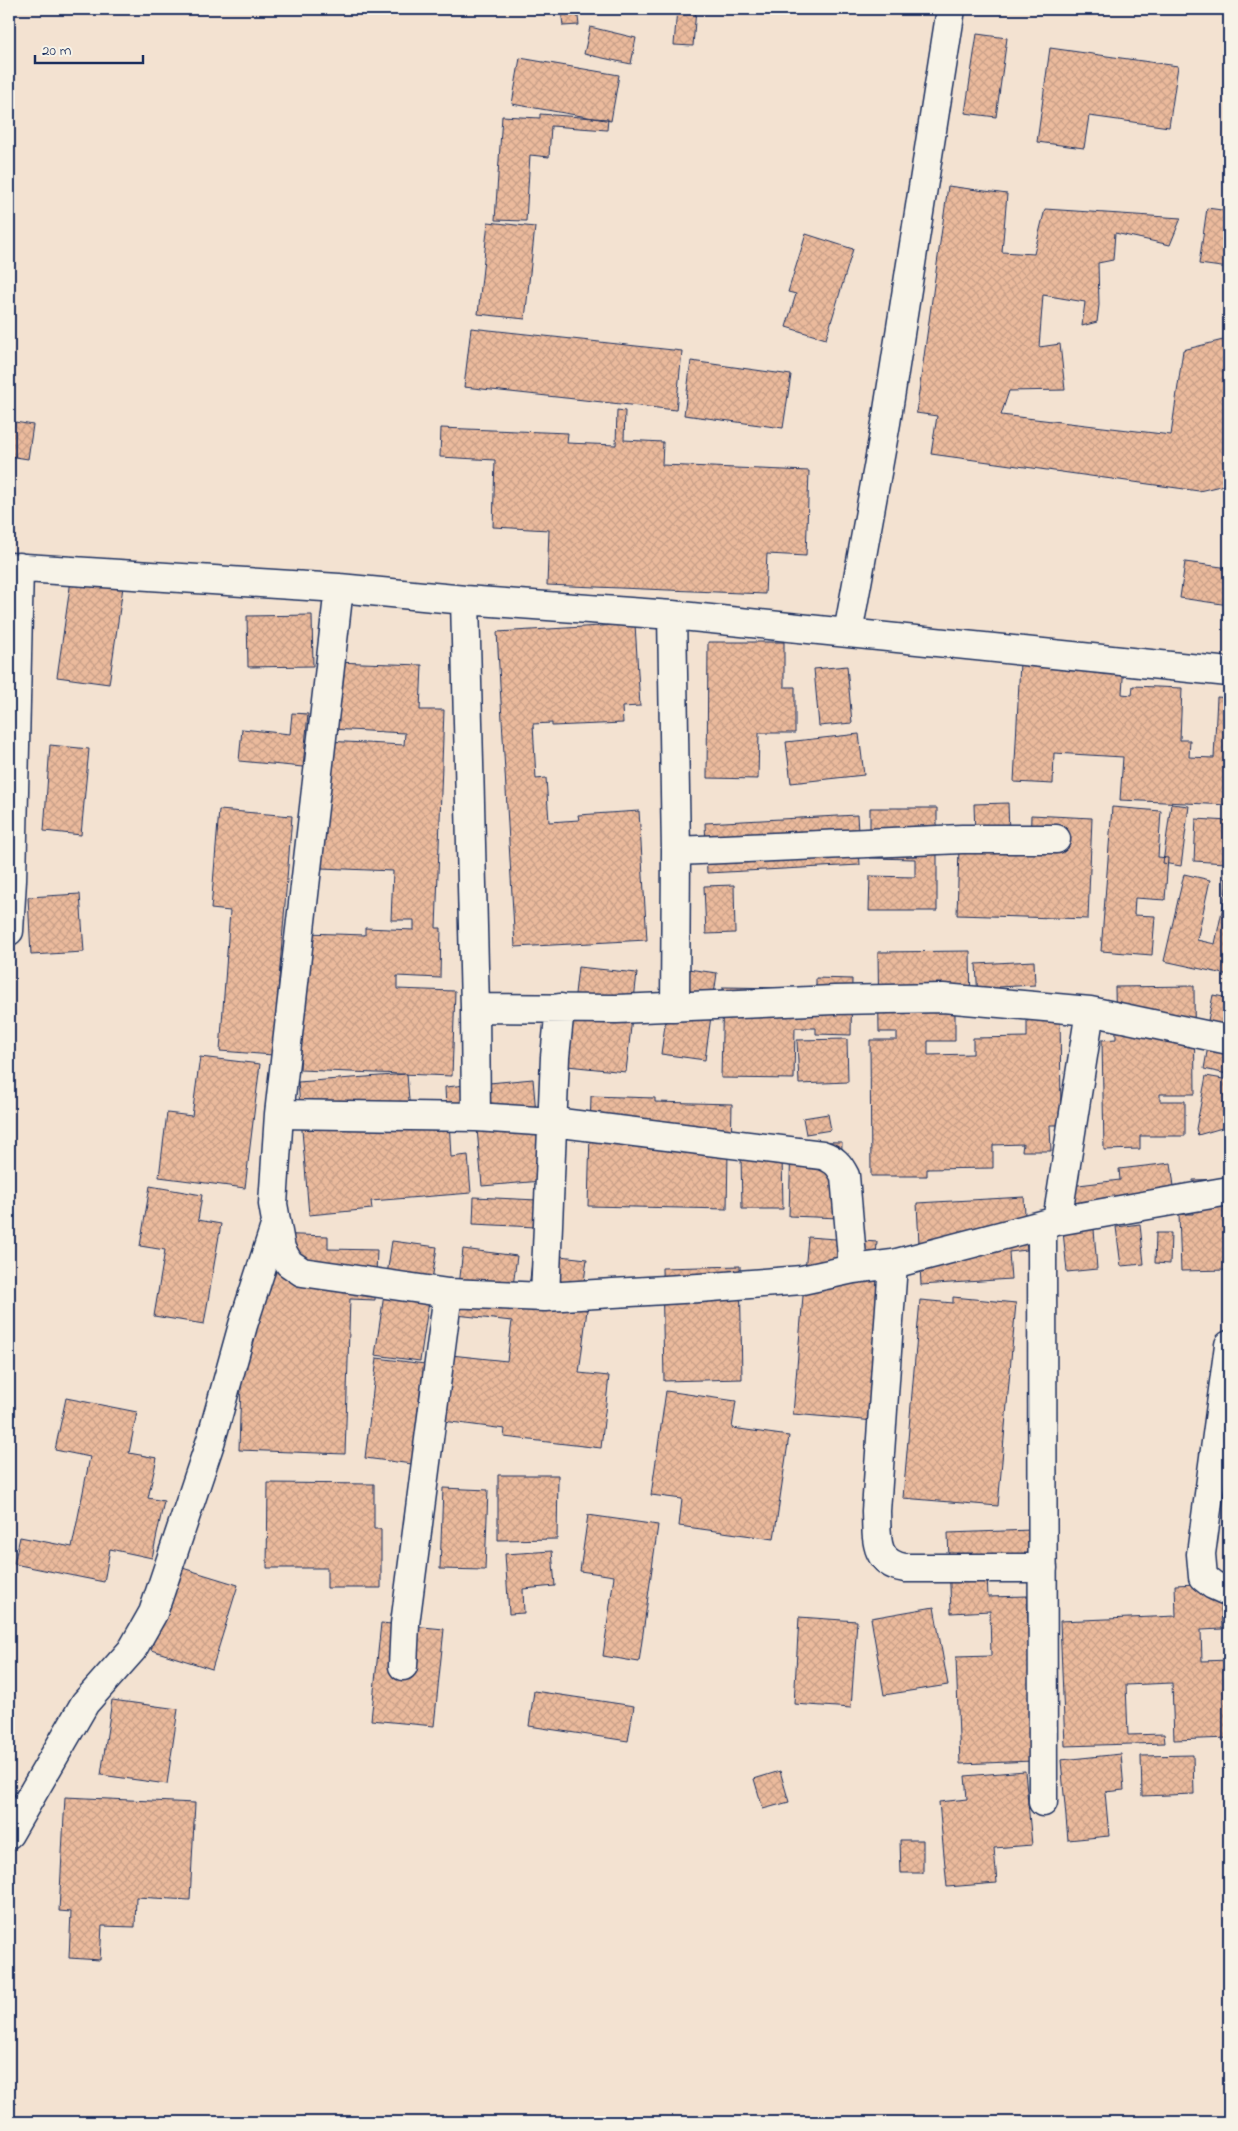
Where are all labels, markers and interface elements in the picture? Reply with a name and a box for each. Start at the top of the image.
scale bar [35,32,142,64]
text: 20 m [42,40,72,62]

